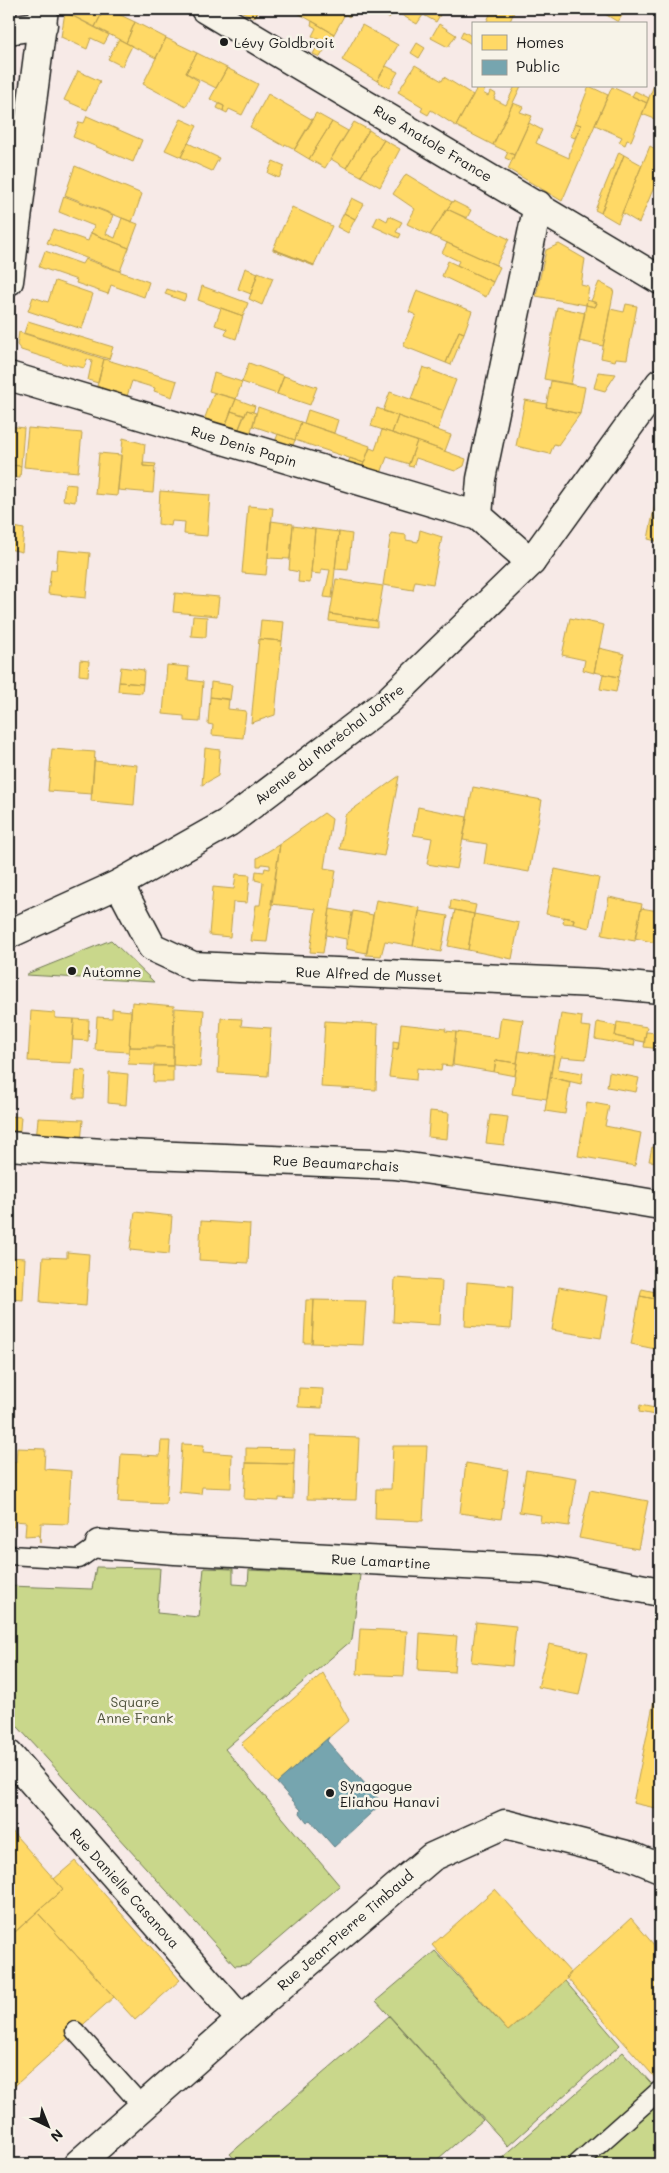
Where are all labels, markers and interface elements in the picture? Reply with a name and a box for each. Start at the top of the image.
legend [472,22,646,88]
text: Homes [516,32,564,52]
place label: Lévy Goldbroit [234,33,335,52]
marker: Lévy Goldbroit [218,36,230,48]
text: Public [516,56,560,76]
street label: Rue Anatole France [370,100,496,186]
street label: Rue Denis Papin [189,421,299,471]
street label: Avenue du Maréchal Joffre [250,680,408,808]
place label: Automne [82,962,141,981]
street label: Rue Alfred de Musset [295,962,443,986]
marker: Automne [66,965,78,977]
street label: Rue Beaumarchais [272,1150,400,1176]
street label: Rue Lamartine [331,1549,431,1573]
park label: Square Anne Frank [96,1692,174,1727]
place label: Synagogue Eliahou Hanavi [340,1776,440,1811]
marker: Synagogue Eliahou Hanavi [324,1787,336,1799]
street label: Rue Danielle Casanova [66,1824,184,1952]
street label: Rue Jean-Pierre Timbaud [273,1865,417,1994]
north arrow [22,2100,72,2150]
text: N [47,2125,68,2146]

